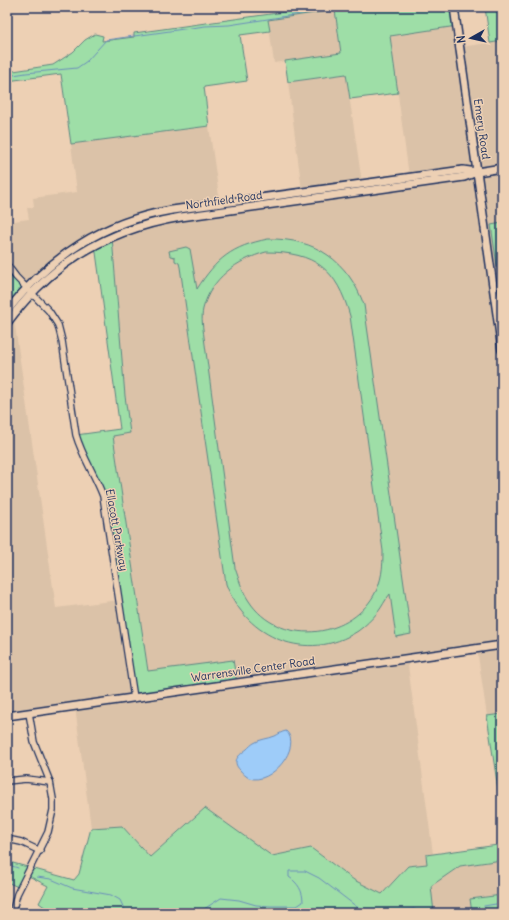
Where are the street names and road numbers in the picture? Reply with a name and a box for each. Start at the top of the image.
street label: Emery Road [471,98,493,161]
street label: Northfield Road [185,188,264,212]
street label: Ellacott Parkway [103,488,131,572]
street label: Warrensville Center Road [190,653,316,685]

